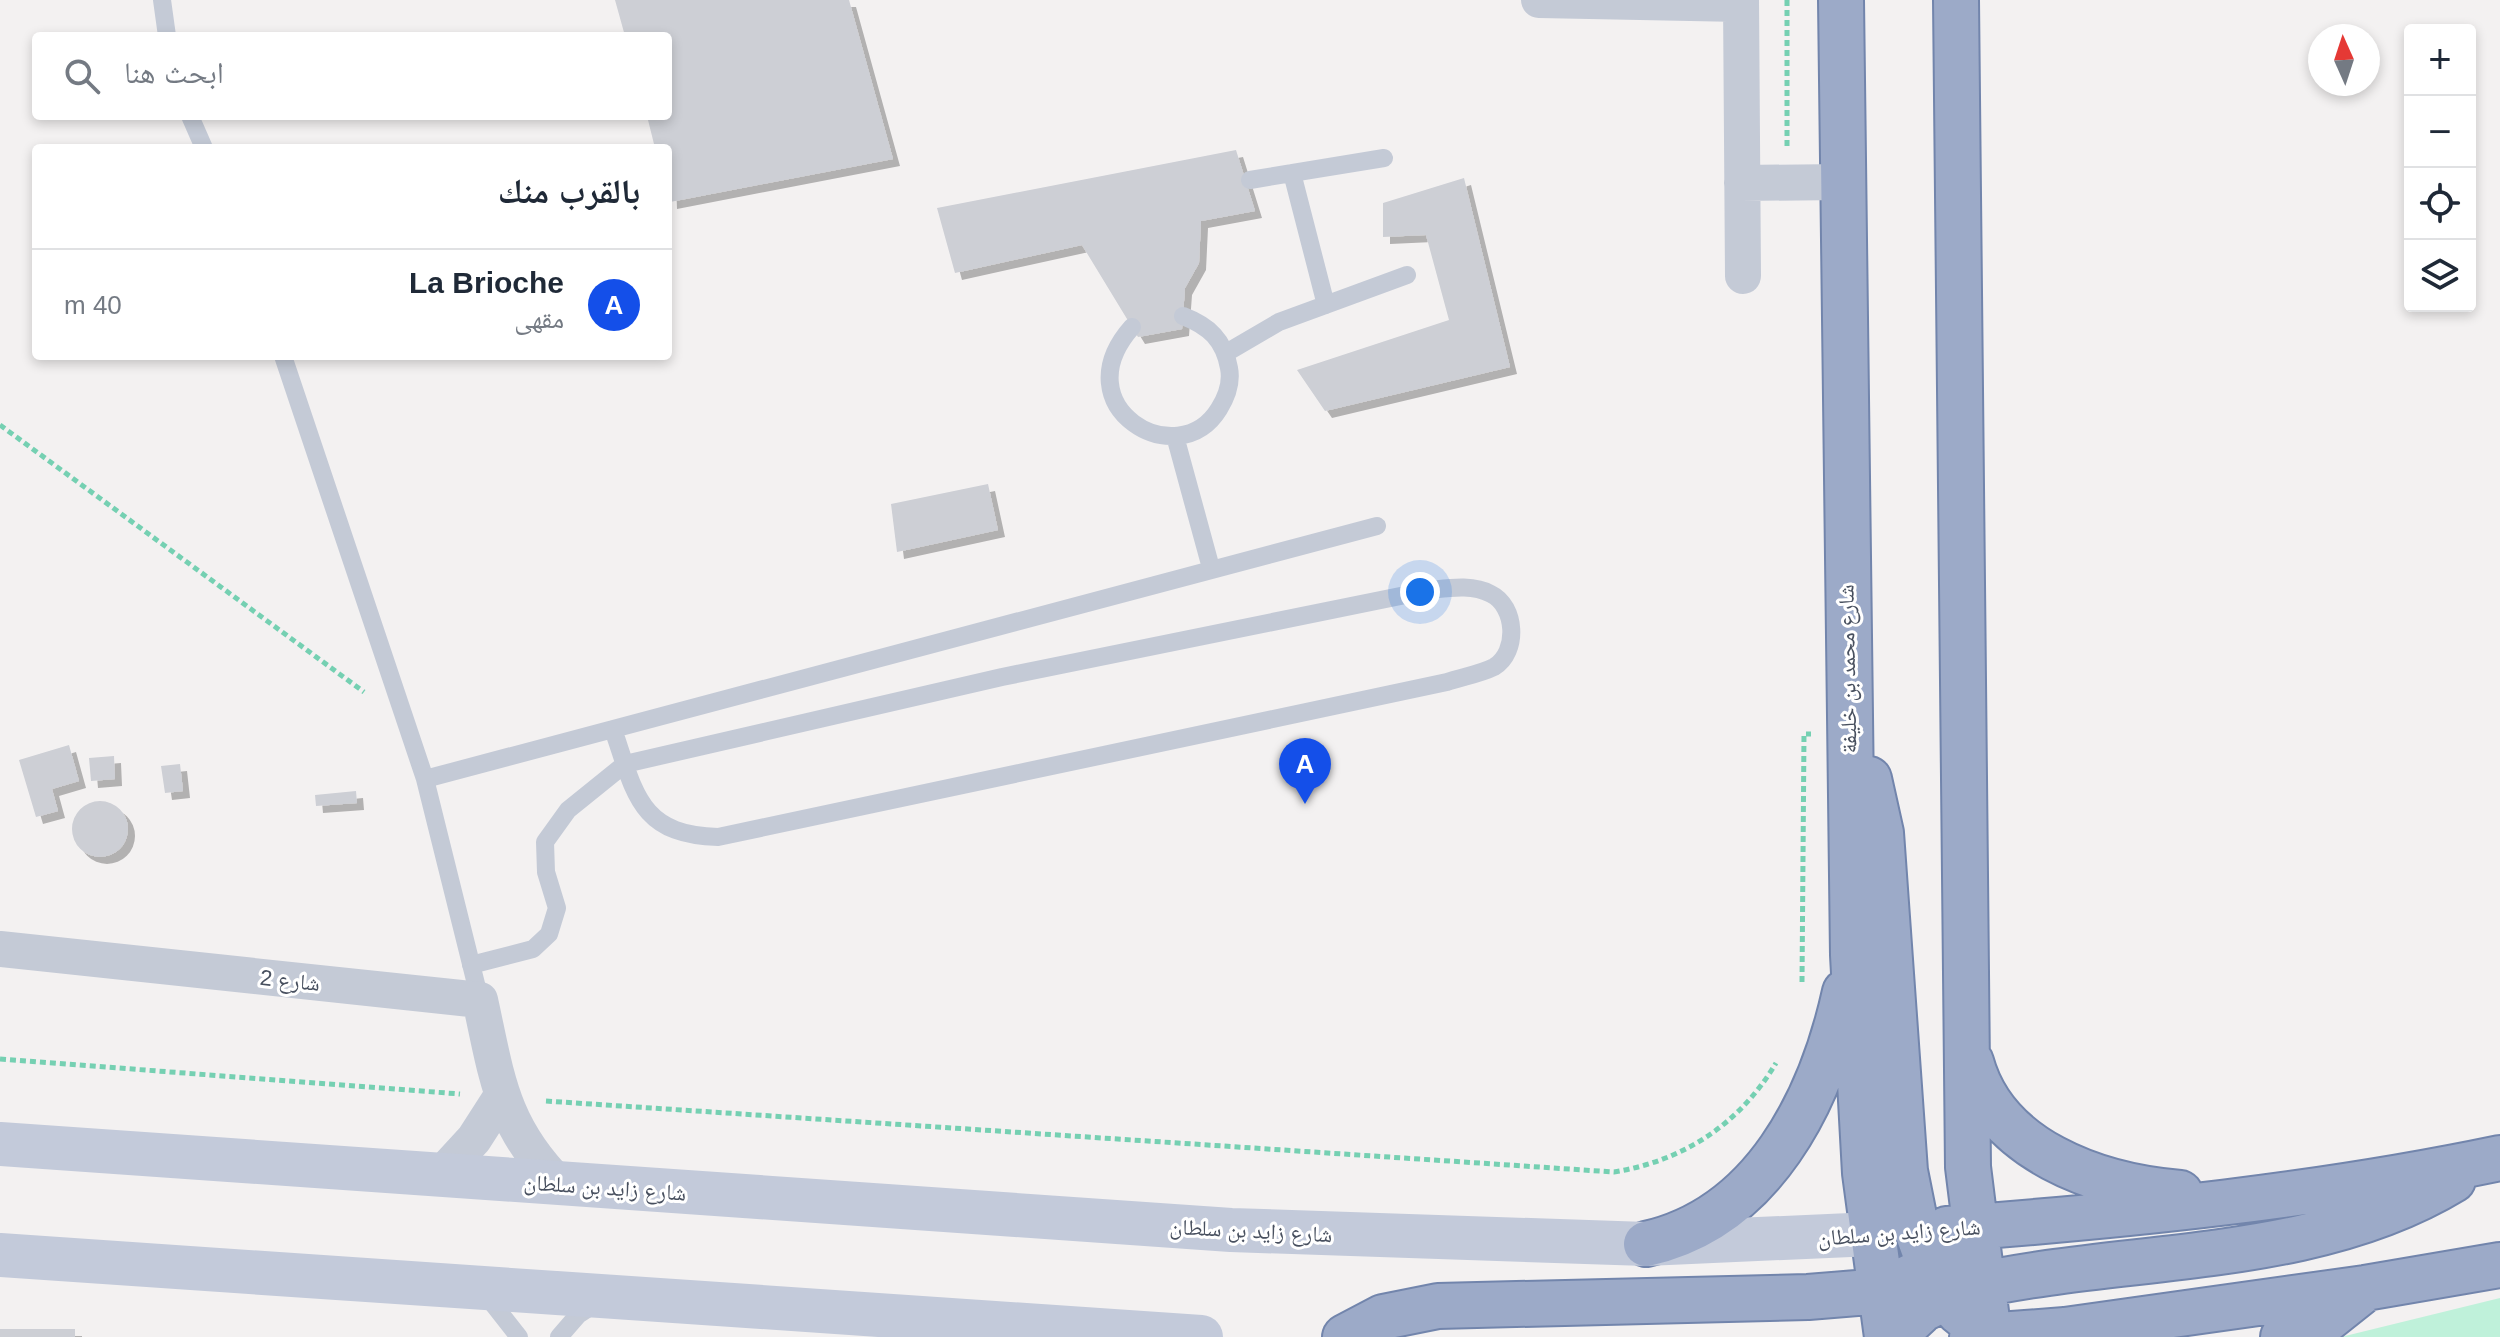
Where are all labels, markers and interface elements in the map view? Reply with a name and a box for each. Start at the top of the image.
north arrow [2308,24,2380,96]
map controls [2404,24,2476,312]
button: + [2404,24,2476,96]
search box [32,32,672,120]
icon: search [60,54,104,98]
text: ابحث هنا [124,56,224,89]
button: − [2404,96,2476,168]
button: locate [2404,168,2476,240]
text: بالقرب منك [498,172,640,210]
button: layers [2404,240,2476,312]
text: La Brioche [409,266,564,299]
text: 40 m [64,290,122,320]
text: A [605,290,623,320]
text: مقهى [514,304,564,334]
your location [1400,572,1440,612]
street label: شارع محمد بن خليفة [1834,584,1862,754]
pin: A [1279,738,1331,804]
street label: شارع 2 [259,965,321,997]
street label: شارع زايد بن سلطان [523,1169,687,1207]
street label: شارع زايد بن سلطان [1169,1214,1333,1248]
street label: شارع زايد بن سلطان [1817,1214,1981,1252]

